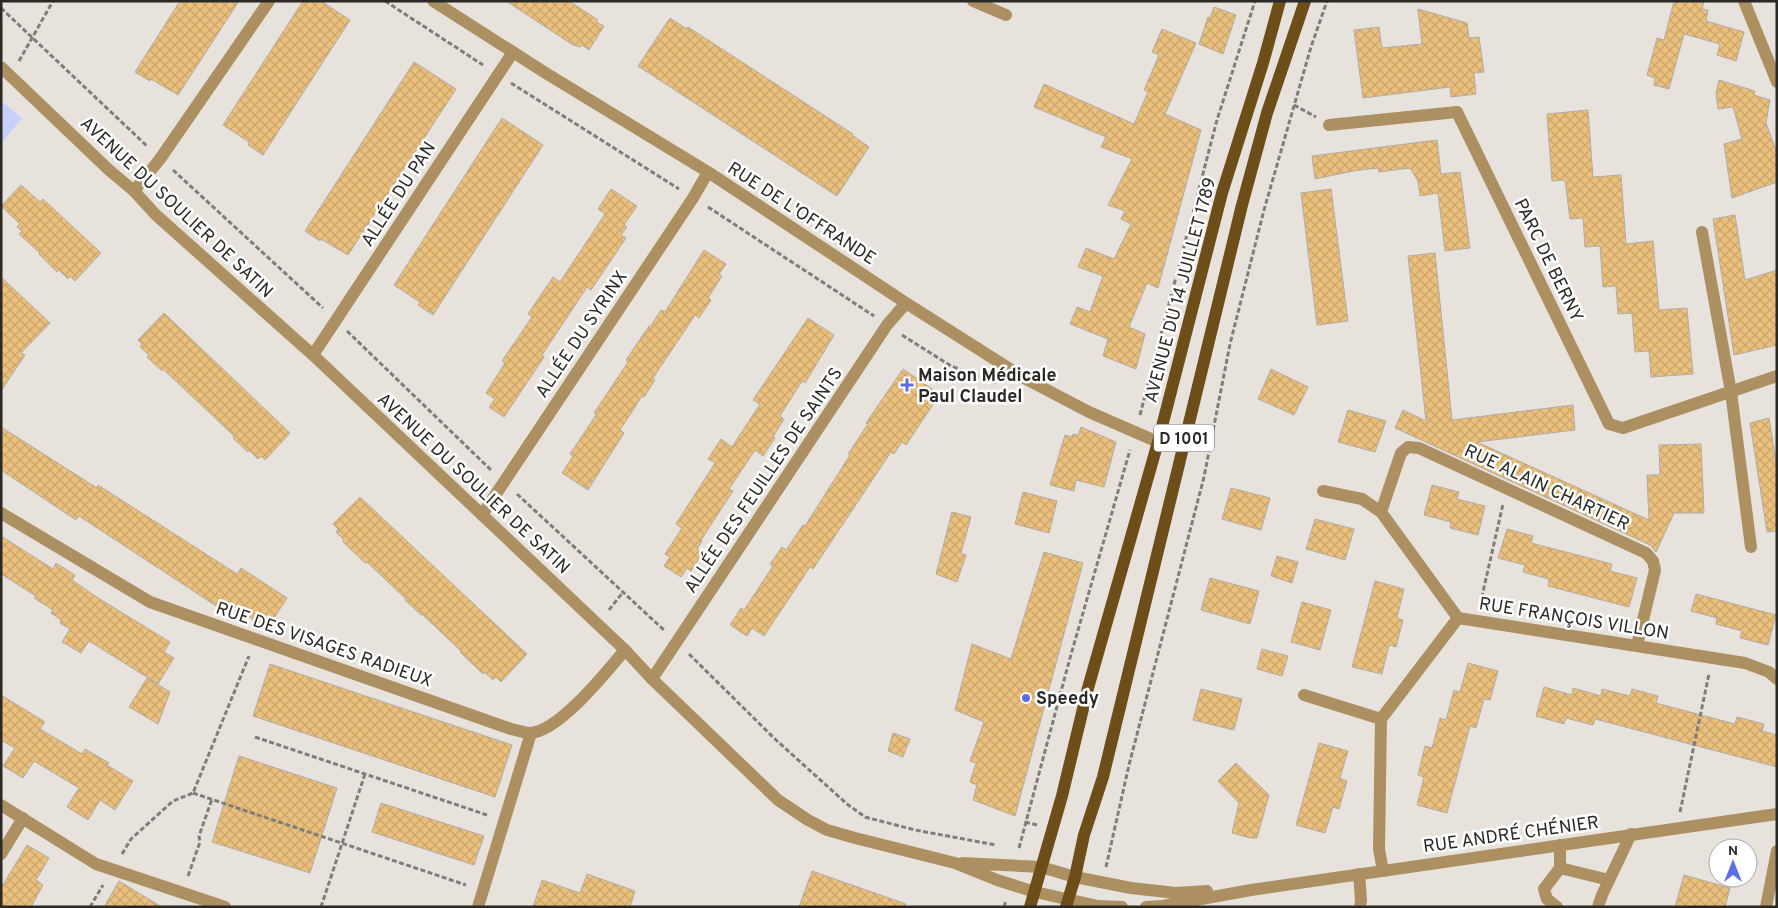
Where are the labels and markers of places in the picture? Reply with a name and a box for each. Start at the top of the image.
place label: Maison Médicale Paul Claudel [918,365,1057,409]
marker: Maison Médicale Paul Claudel [900,378,914,392]
place label: Speedy [1036,688,1099,711]
marker: Speedy [1020,692,1032,704]

